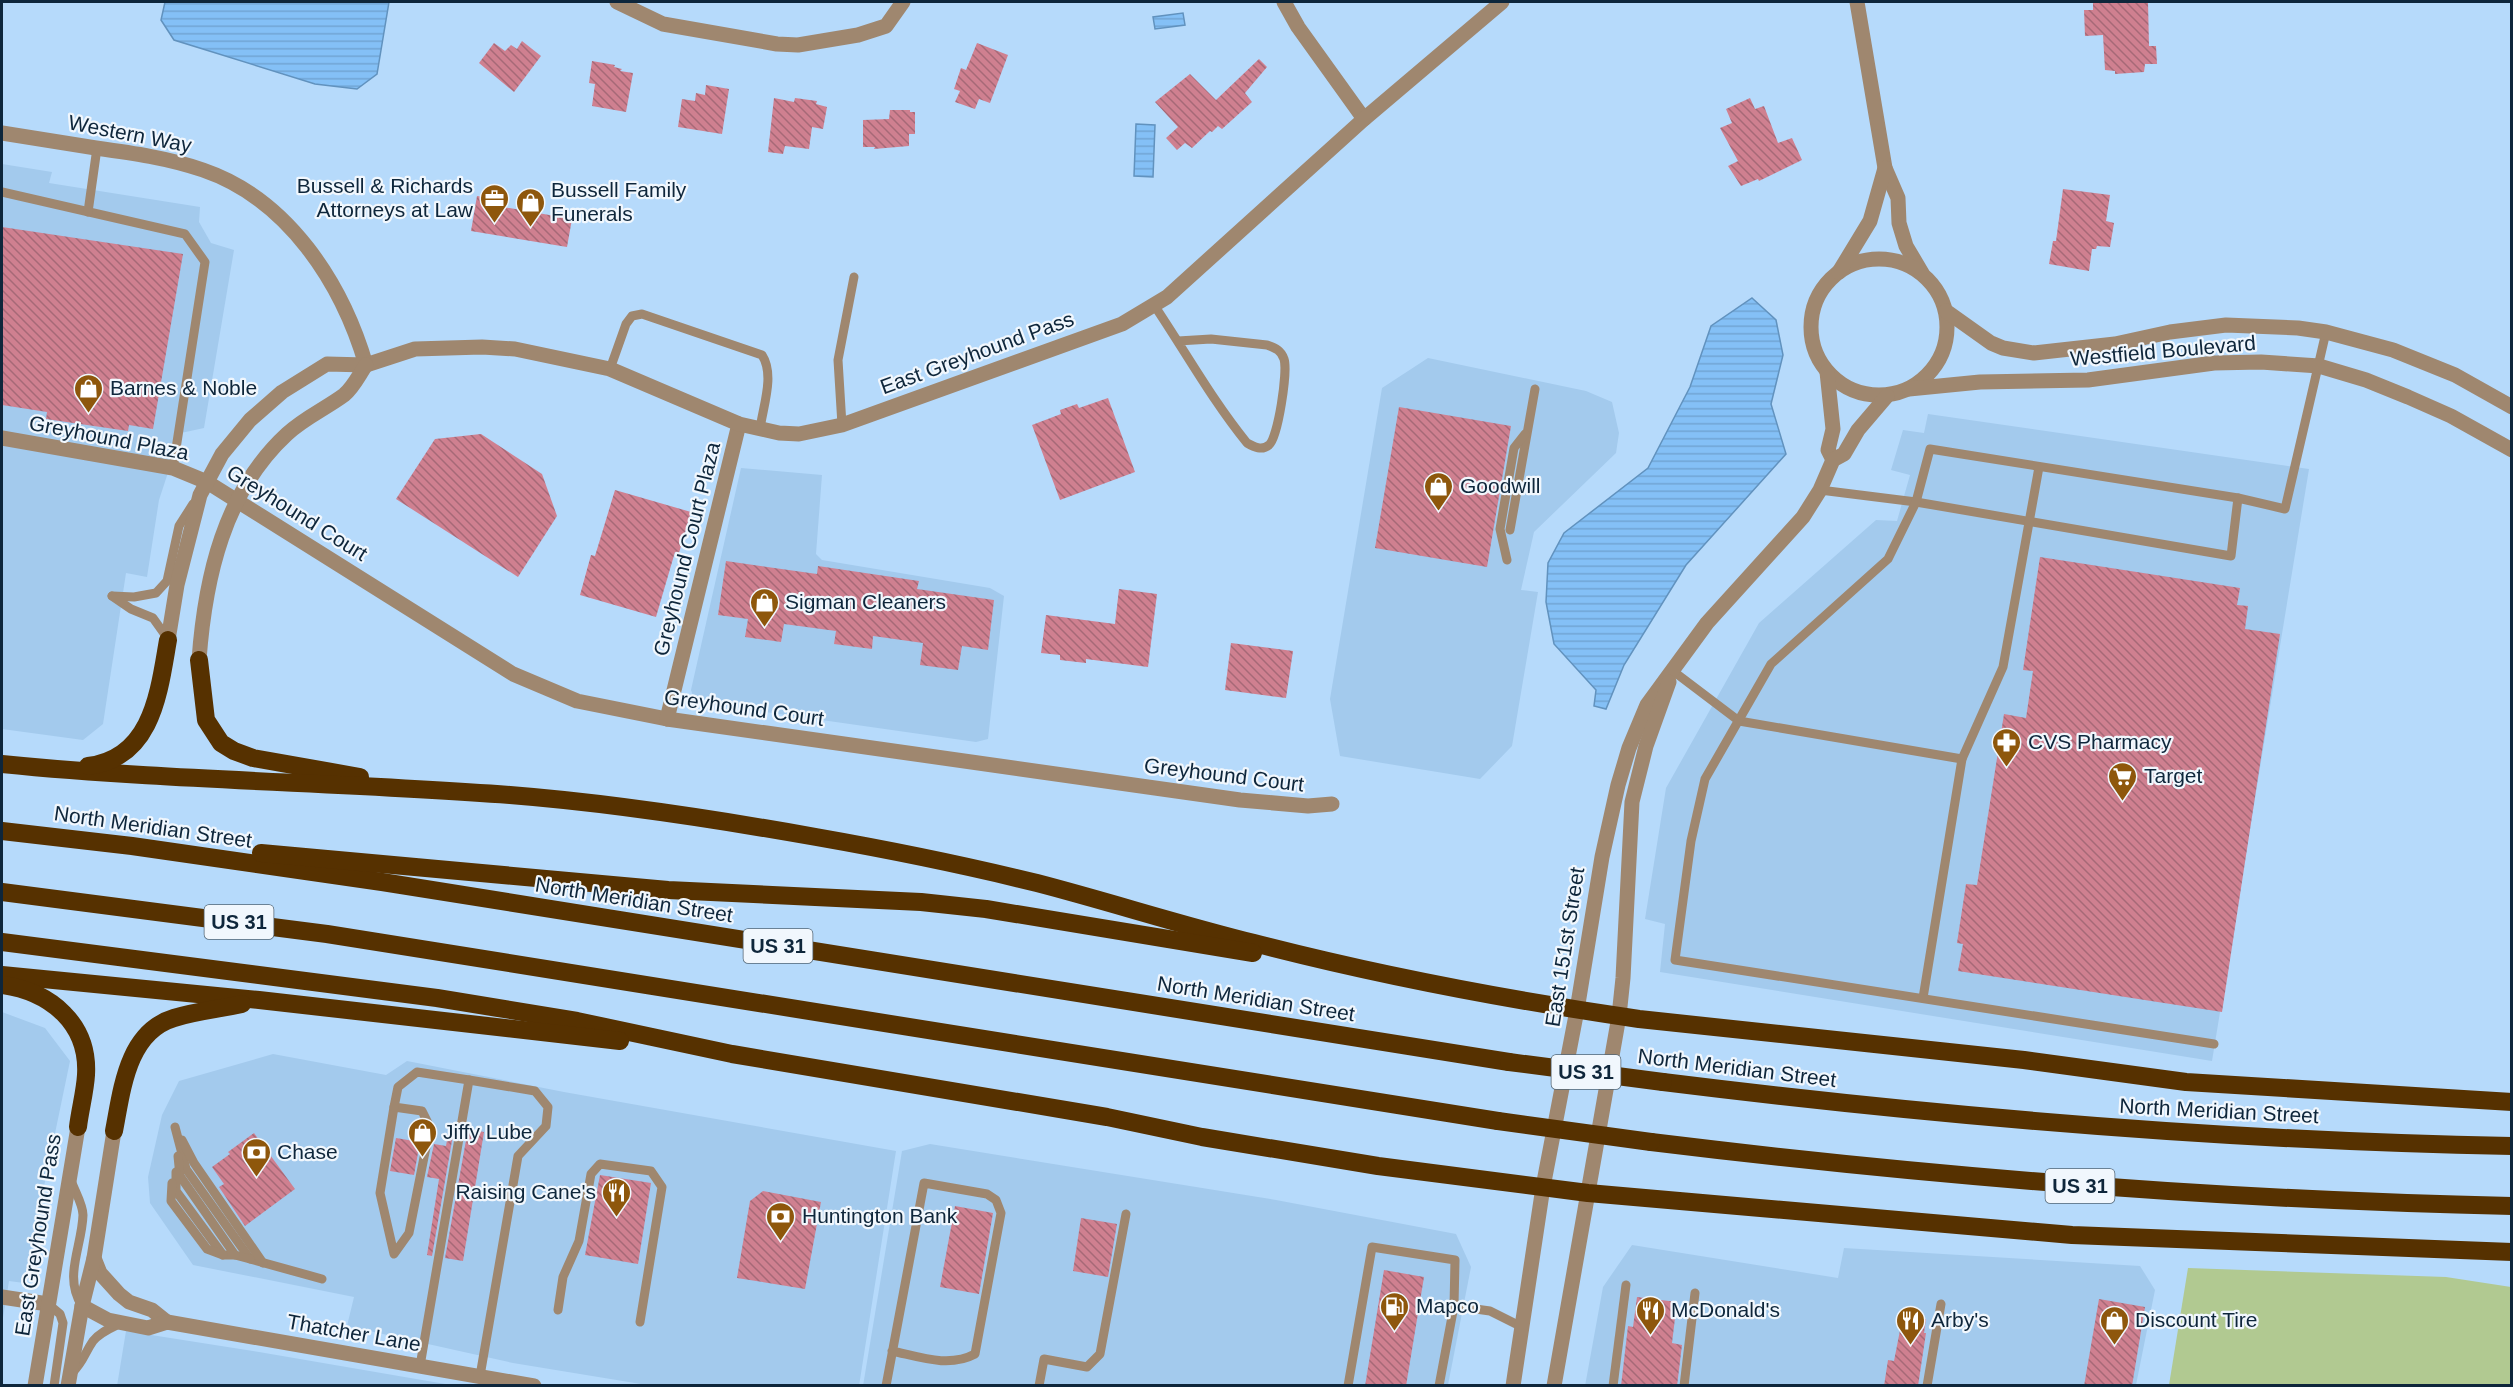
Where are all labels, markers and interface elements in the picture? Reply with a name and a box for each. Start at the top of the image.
street label: Western Way [67,110,194,157]
place label: Bussell & Richards Attorneys at Law [297,174,474,221]
place label: Bussell Family Funerals [551,178,687,225]
office icon: Bussell & Richards Attorneys at Law [478,182,510,224]
shop icon: Bussell Family Funerals [514,186,546,228]
street label: East Greyhound Pass [877,307,1077,398]
street label: Westfield Boulevard [2069,331,2257,370]
shop icon: Barnes & Noble [73,372,105,414]
place label: Barnes & Noble [110,376,257,399]
street label: Greyhound Plaza [27,411,191,464]
street label: Greyhound Court Plaza [649,439,724,658]
street label: Greyhound Court [223,460,372,565]
shop icon: Goodwill [1423,470,1455,512]
place label: Goodwill [1460,474,1541,497]
shop icon: Sigman Cleaners [748,586,780,628]
place label: Sigman Cleaners [785,590,946,613]
street label: Greyhound Court [663,685,826,730]
pharmacy icon: CVS Pharmacy [1991,726,2023,768]
place label: CVS Pharmacy [2028,730,2172,753]
street label: Greyhound Court [1143,753,1306,796]
supermarket icon: Target [2107,760,2139,802]
place label: Target [2144,764,2203,787]
street label: North Meridian Street [53,801,254,852]
street label: East 151st Street [1541,865,1588,1028]
street label: North Meridian Street [534,873,735,927]
road number: US 31 [204,905,274,939]
road number: US 31 [744,929,812,963]
street label: North Meridian Street [1156,972,1357,1026]
street label: North Meridian Street [1637,1044,1838,1091]
road number: US 31 [1552,1055,1620,1089]
street label: North Meridian Street [2119,1094,2319,1127]
shop icon: Jiffy Lube [406,1116,438,1158]
place label: Jiffy Lube [443,1120,533,1143]
street label: East Greyhound Pass [10,1132,65,1338]
bank icon: Chase [240,1136,272,1178]
place label: Chase [277,1140,338,1163]
road number: US 31 [2046,1169,2114,1203]
restaurant icon: Raising Cane's [601,1176,633,1218]
place label: Raising Cane's [455,1180,596,1203]
bank icon: Huntington Bank [765,1200,797,1242]
place label: Huntington Bank [802,1204,958,1227]
fuel station icon: Mapco [1379,1290,1411,1332]
place label: Mapco [1416,1294,1479,1317]
restaurant icon: McDonald's [1634,1294,1666,1336]
place label: McDonald's [1671,1298,1780,1321]
restaurant icon: Arby's [1894,1304,1926,1346]
shop icon: Discount Tire [2098,1304,2130,1346]
place label: Arby's [1931,1308,1989,1331]
place label: Discount Tire [2135,1308,2258,1331]
street label: Thatcher Lane [285,1309,423,1356]

